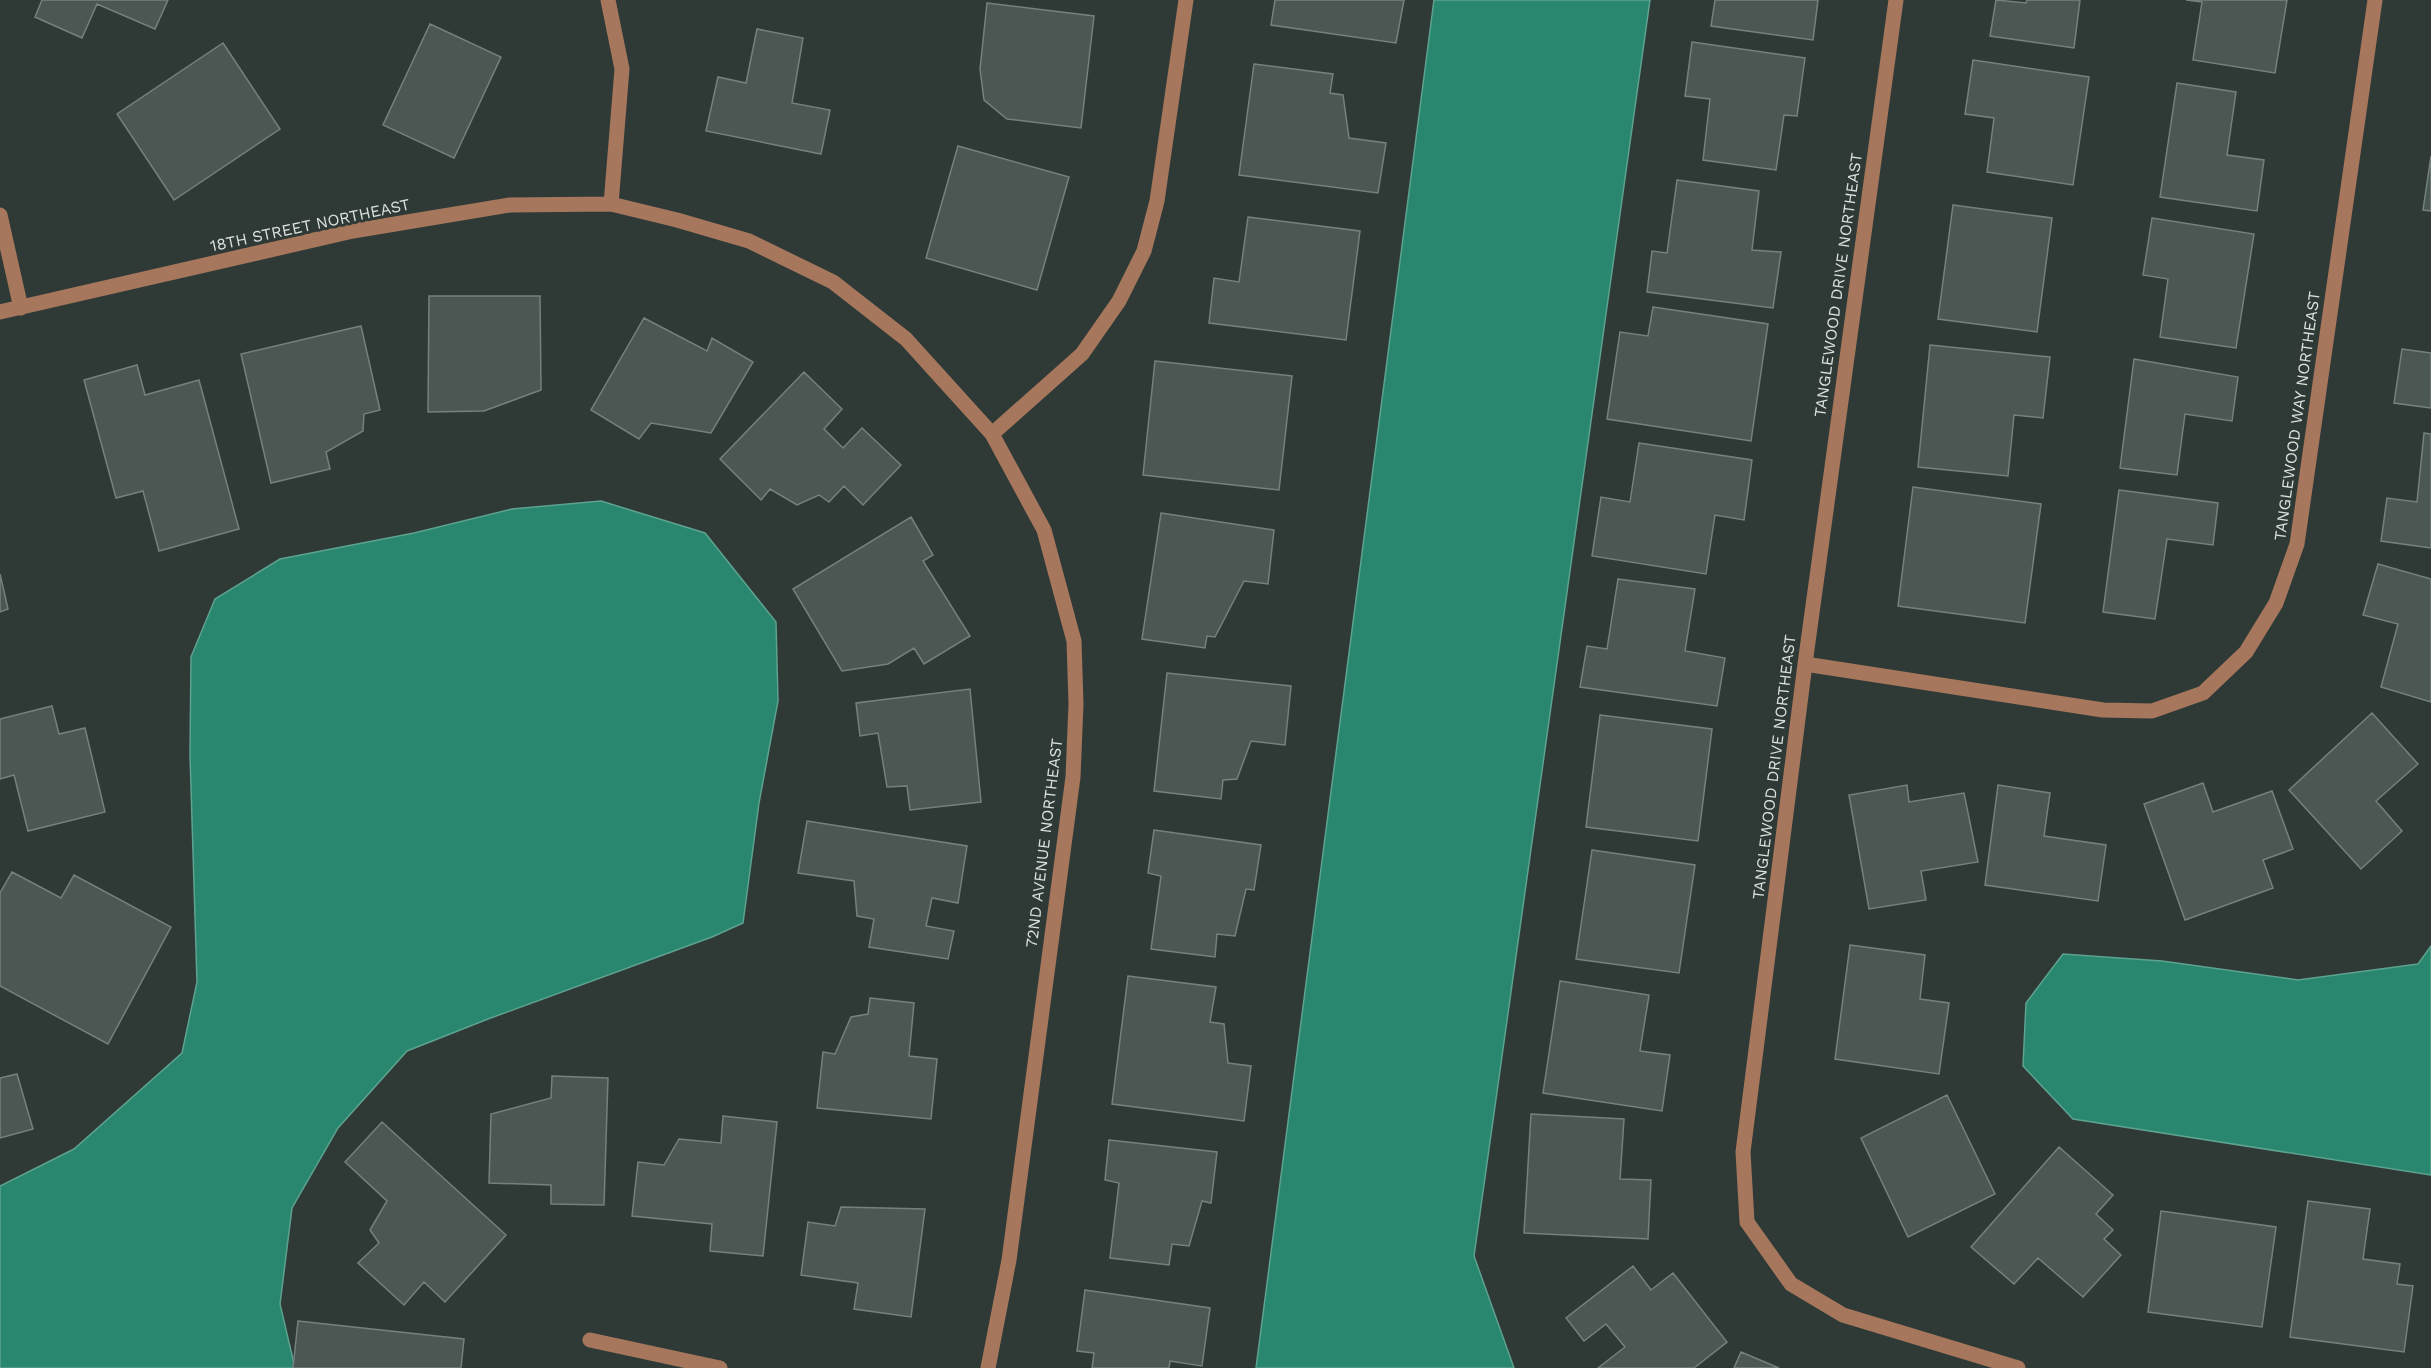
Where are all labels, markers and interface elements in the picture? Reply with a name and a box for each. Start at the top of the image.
street label: TANGLEWOOD DRIVE NORTHEAST [1810,151,1866,418]
street label: 18TH STREET NORTHEAST [208,194,412,255]
street label: TANGLEWOOD WAY NORTHEAST [2270,290,2324,542]
street label: TANGLEWOOD DRIVE NORTHEAST [1748,633,1800,900]
street label: 72ND AVENUE NORTHEAST [1022,737,1066,949]

